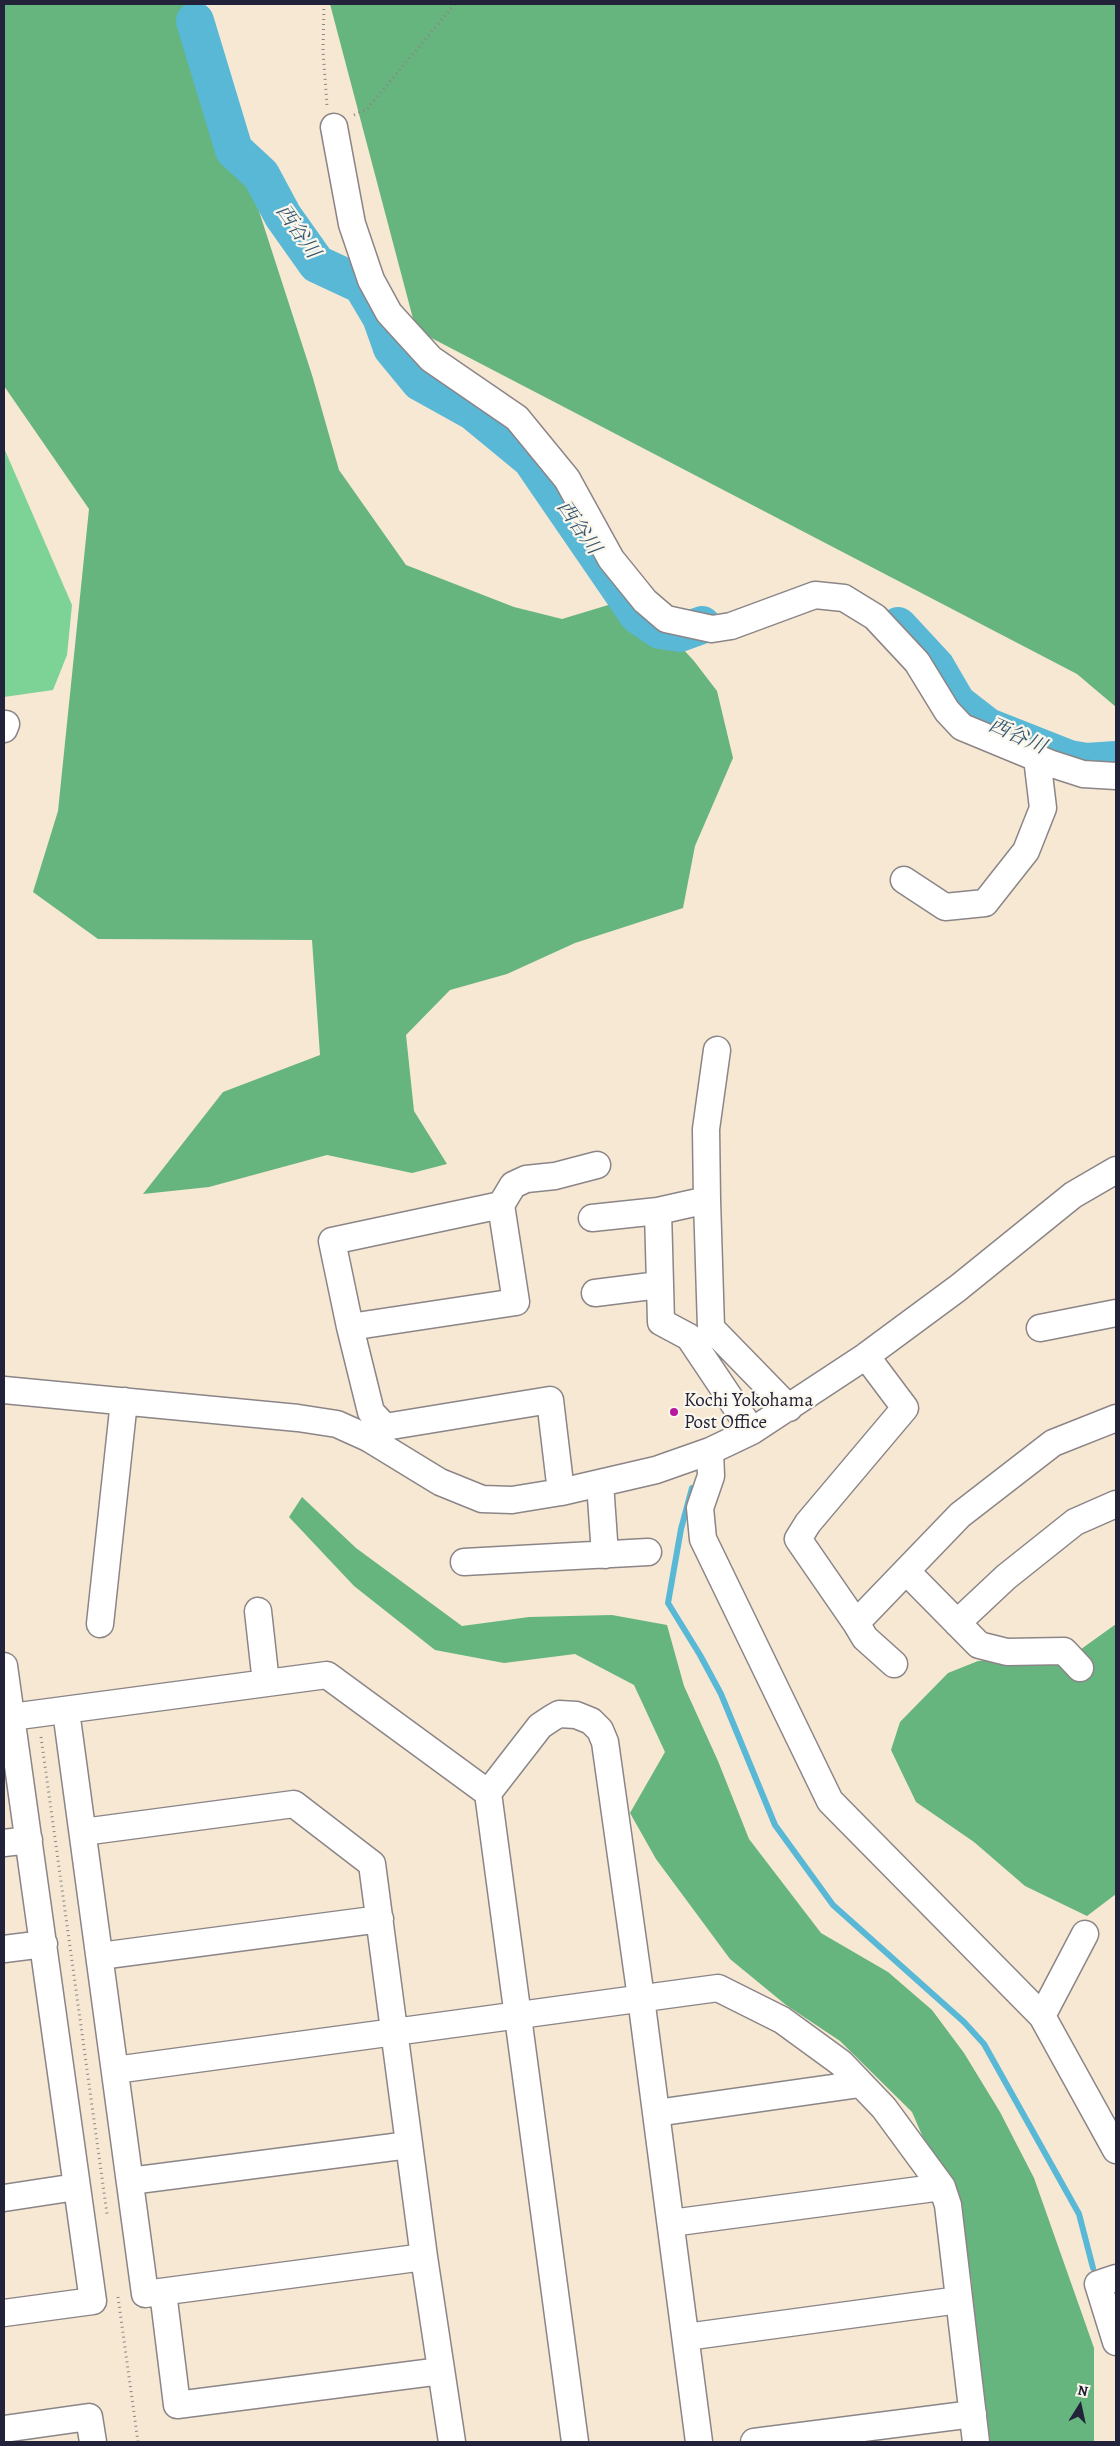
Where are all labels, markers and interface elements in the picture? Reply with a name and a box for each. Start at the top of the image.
water label: 西谷川 [270,201,324,263]
water label: 西谷川 [551,497,605,559]
water label: 西谷川 [985,714,1049,760]
place label: Kochi Yokohama Post Office [684,1390,813,1434]
marker: Kochi Yokohama Post Office [668,1406,680,1418]
text: N [1076,2380,1089,2401]
north arrow [1055,2381,1105,2431]

